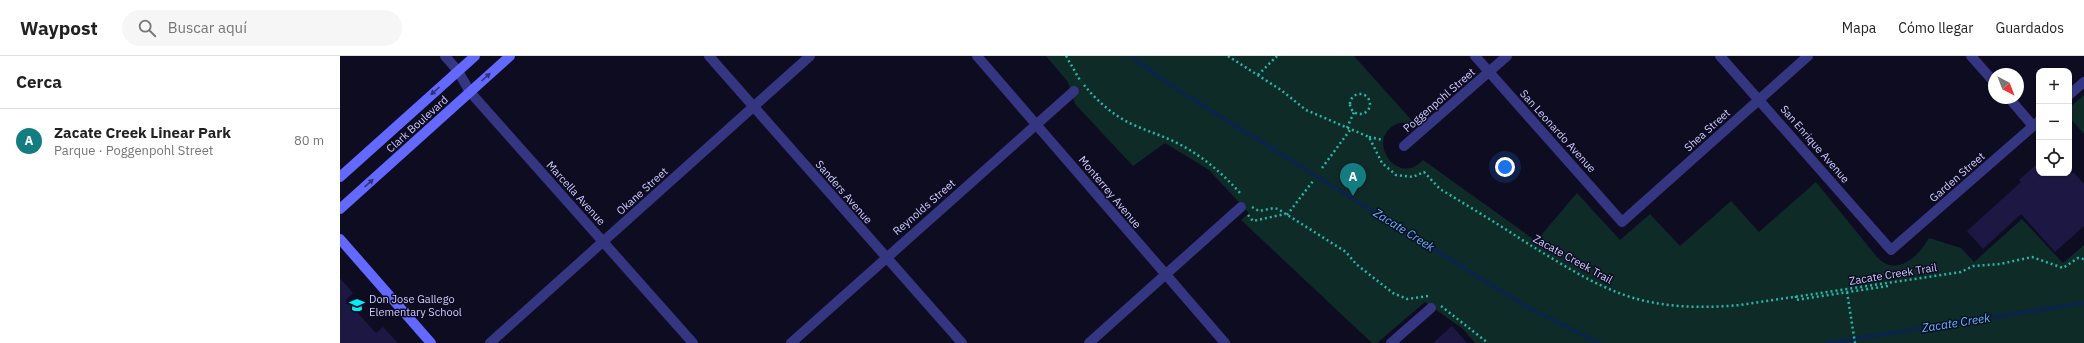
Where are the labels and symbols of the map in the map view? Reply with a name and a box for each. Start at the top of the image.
street label: Poggenpohl Street [1400,65,1478,135]
north arrow [1988,68,2024,104]
one-way arrow [482,73,491,82]
one-way arrow [430,87,440,96]
street label: San Leonardo Avenue [1517,87,1599,175]
street label: Clark Boulevard [383,93,451,155]
street label: San Enrique Avenue [1777,102,1853,186]
street label: Shea Street [1681,106,1733,154]
street label: Garden Street [1926,149,1988,205]
street label: Monterrey Avenue [1076,153,1144,231]
street label: Sanders Avenue [813,157,875,227]
your location [1495,157,1515,177]
street label: Marcella Avenue [544,158,608,228]
pin: A [1340,163,1366,196]
street label: Okane Street [613,164,671,218]
street label: Reynolds Street [890,176,958,238]
one-way arrow [364,178,374,188]
water label: Zacate Creek [1370,204,1438,255]
street label: Zacate Creek Trail [1531,231,1615,287]
street label: Zacate Creek Trail [1848,260,1938,288]
place label: Don Jose Gallego Elementary School [369,292,462,319]
school or university icon: Don Jose Gallego Elementary School [348,296,366,314]
water label: Zacate Creek [1920,310,1992,335]

